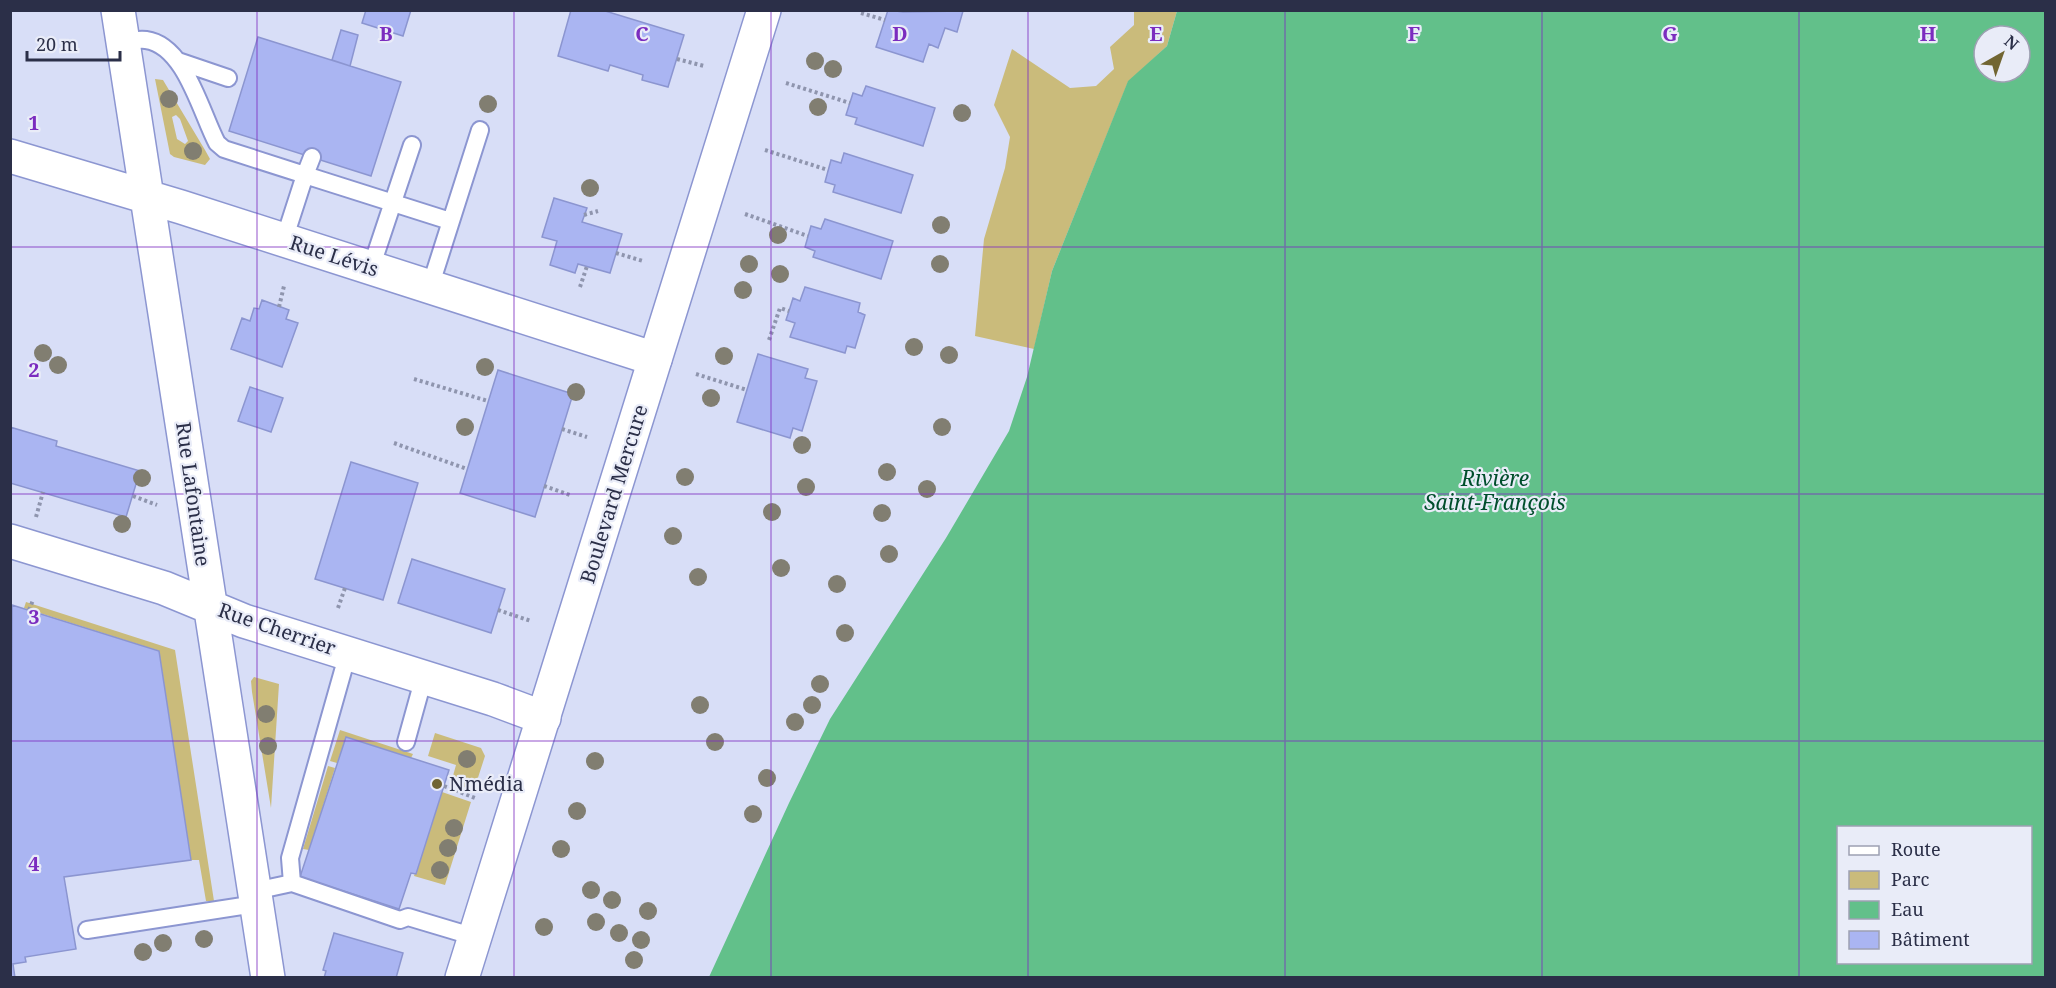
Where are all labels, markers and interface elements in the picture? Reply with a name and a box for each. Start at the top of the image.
text: B [379,20,393,47]
text: C [635,20,649,47]
text: D [892,20,908,47]
text: E [1149,20,1163,47]
text: F [1408,20,1420,47]
text: G [1662,20,1678,47]
text: H [1920,20,1936,47]
scale bar [27,24,120,62]
north arrow [1972,24,2032,84]
text: N [2000,30,2024,55]
text: 20 m [36,32,78,56]
text: 1 [28,109,40,136]
street label: Rue Lévis [286,228,382,283]
text: 2 [28,356,40,383]
street label: Boulevard Mercure [573,401,654,586]
street label: Rue Lafontaine [170,420,217,568]
water label: Rivière Saint-François [1424,464,1566,516]
street label: Rue Cherrier [215,596,340,661]
text: 3 [28,603,40,630]
place label: Nmédia [449,770,524,797]
marker: Nmédia [430,777,444,791]
legend [1837,826,2032,964]
text: Route [1891,837,1941,861]
text: 4 [28,850,40,877]
text: Parc [1891,867,1929,891]
text: Eau [1891,897,1924,921]
text: Bâtiment [1891,927,1970,951]

